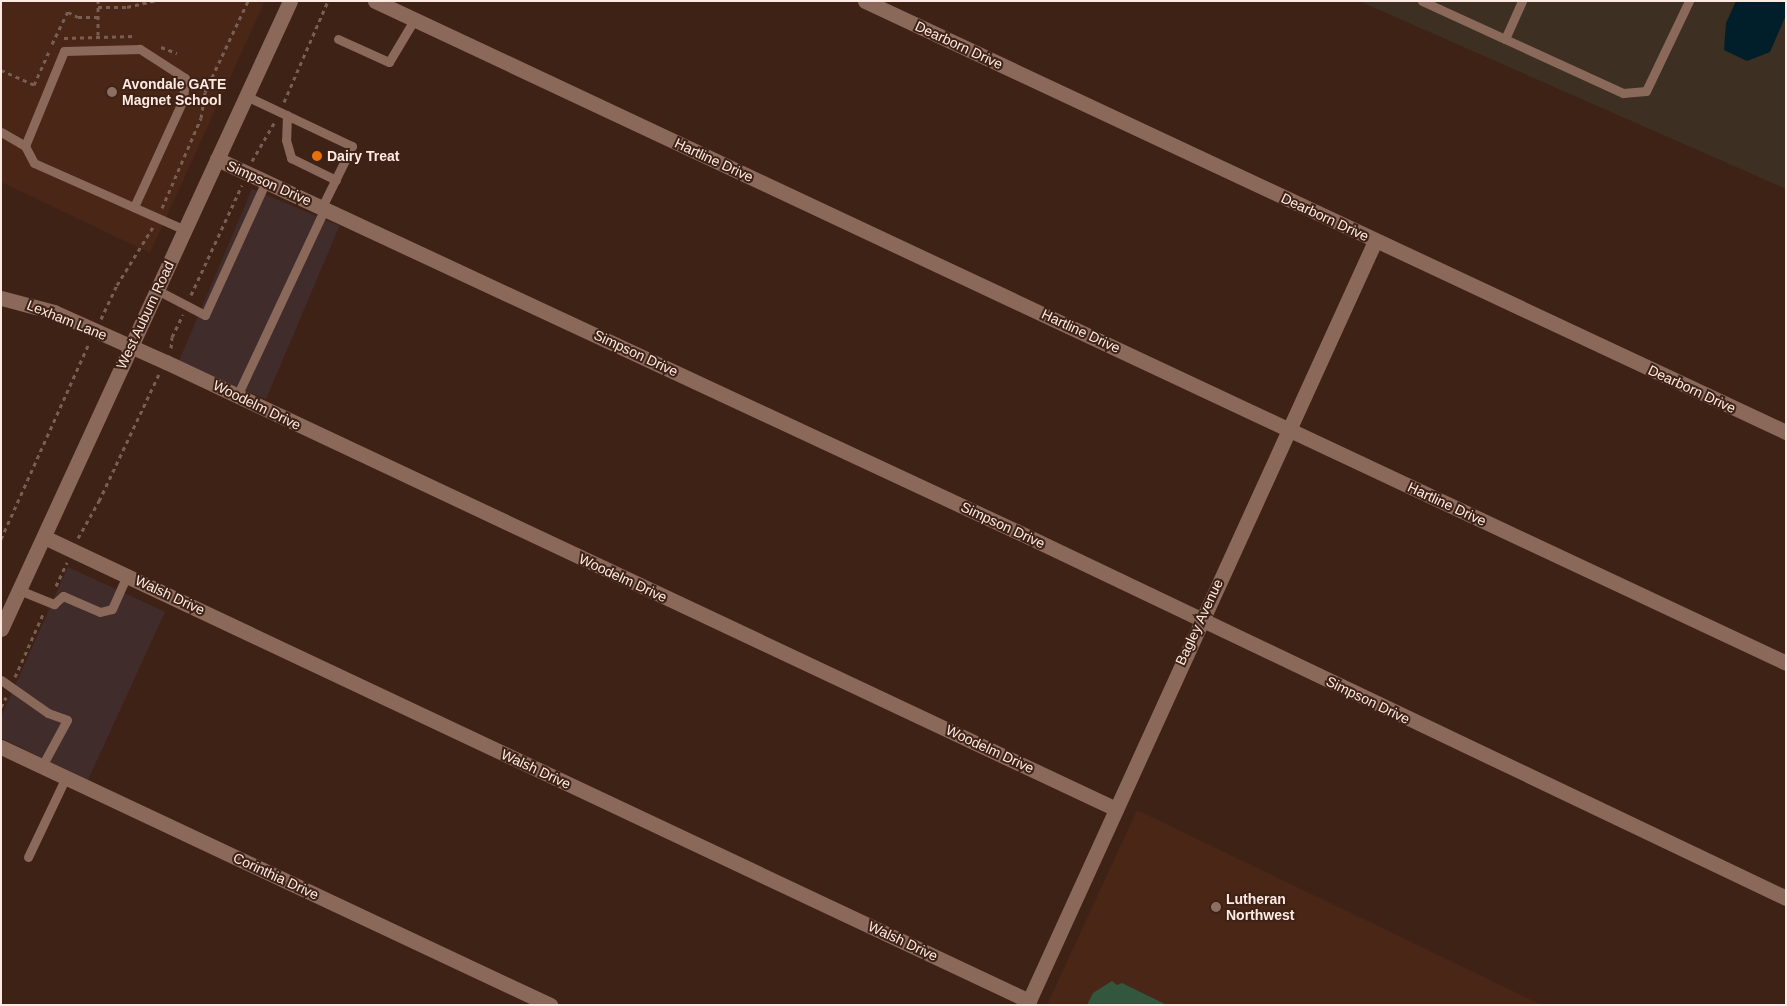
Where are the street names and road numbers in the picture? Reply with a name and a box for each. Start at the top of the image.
street label: Dearborn Drive [912,17,1006,73]
street label: Hartline Drive [672,134,756,186]
street label: Simpson Drive [224,157,314,209]
street label: Dearborn Drive [1278,189,1372,245]
street label: West Auburn Road [112,258,178,372]
street label: Lexham Lane [25,296,109,344]
street label: Hartline Drive [1039,305,1123,357]
street label: Simpson Drive [591,326,681,380]
street label: Dearborn Drive [1645,361,1739,417]
street label: Woodelm Drive [210,377,304,433]
street label: Hartline Drive [1405,478,1489,530]
street label: Simpson Drive [958,498,1048,552]
street label: Woodelm Drive [576,550,670,606]
street label: Walsh Drive [132,572,208,618]
street label: Bagley Avenue [1172,576,1226,668]
street label: Simpson Drive [1323,672,1413,728]
street label: Woodelm Drive [943,721,1037,777]
street label: Walsh Drive [498,746,574,792]
street label: Corinthia Drive [230,849,322,903]
street label: Walsh Drive [865,918,941,964]

